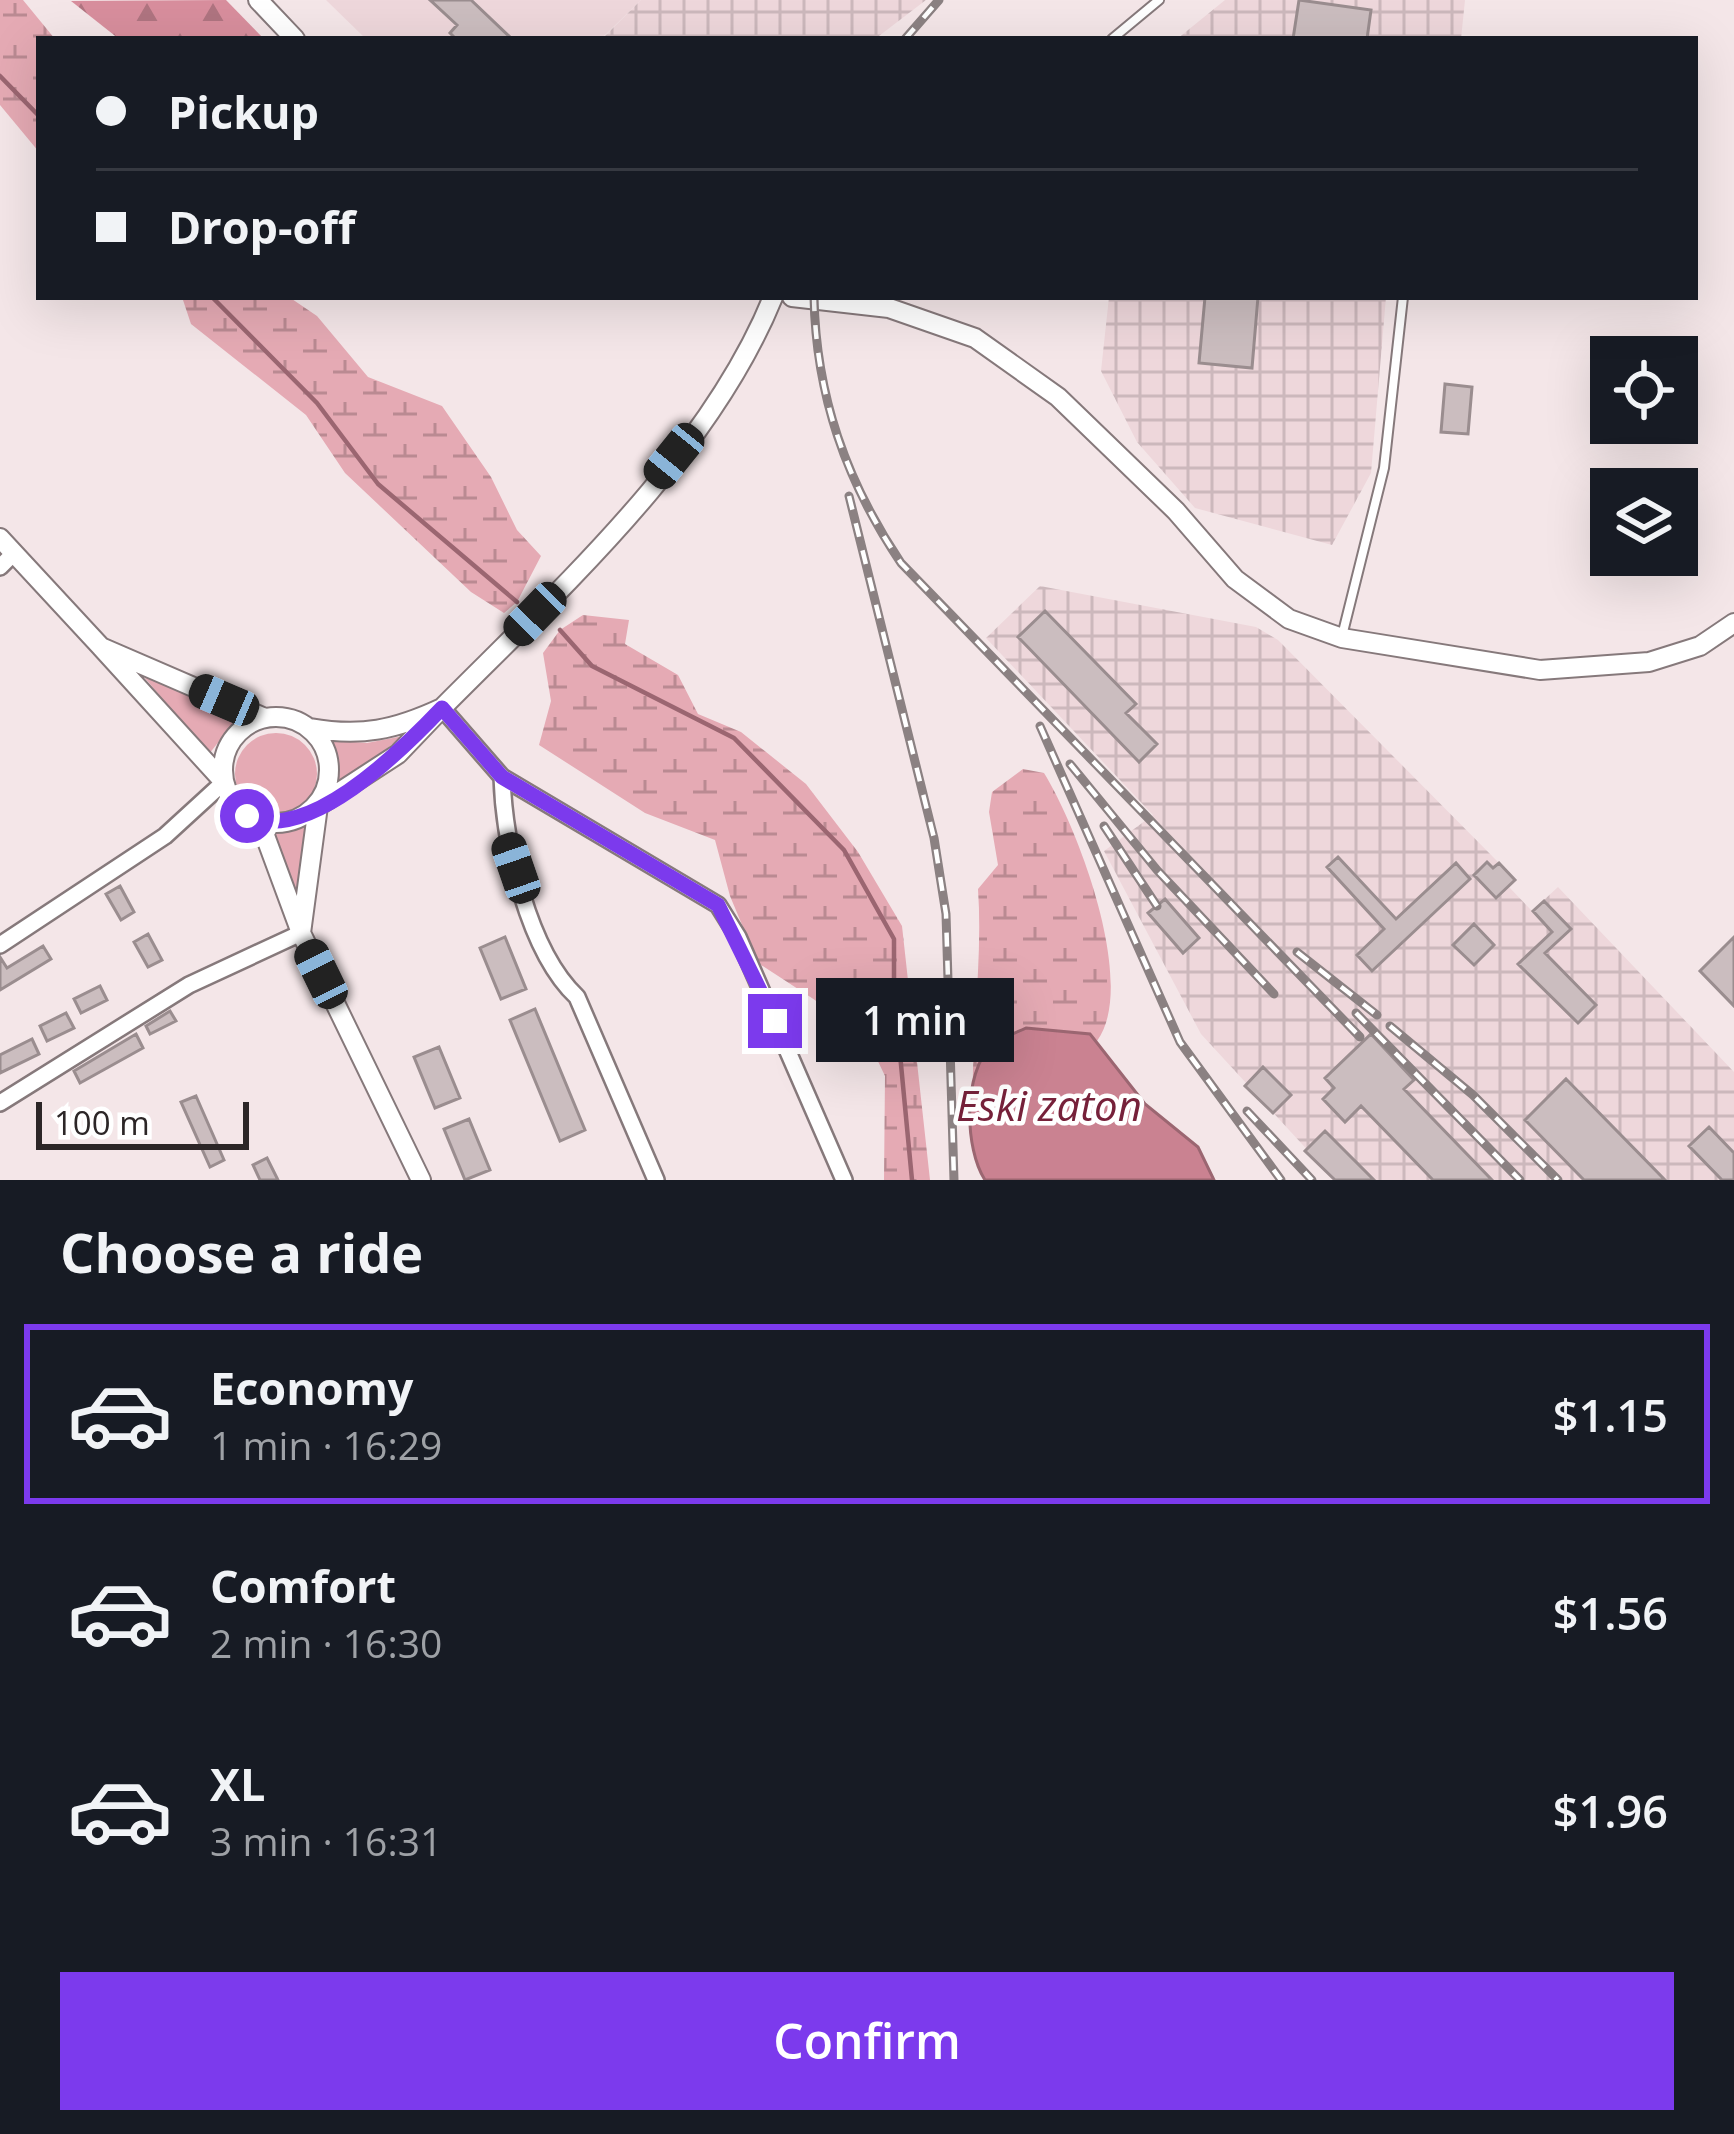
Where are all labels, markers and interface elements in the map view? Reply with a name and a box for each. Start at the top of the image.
text: Pickup [168,81,319,142]
text: Drop-off [168,196,355,257]
map controls [1590,336,1698,576]
button: locate [1590,336,1698,444]
car [637,417,711,495]
button: layers [1590,468,1698,576]
car [497,576,573,652]
car [184,669,264,731]
route start [220,789,274,843]
car [487,828,545,908]
car [289,934,353,1014]
callout: 1 min [817,979,1015,1063]
text: 1 min [862,993,968,1046]
route end [748,994,802,1048]
water label: Eski zaton [956,1076,1142,1133]
scale bar [36,1096,249,1149]
text: 100 m [54,1100,150,1145]
text: Choose a ride [60,1215,423,1289]
text: Economy [210,1357,413,1418]
icon: car [66,1360,174,1468]
text: $1.15 [1553,1384,1668,1445]
text: 1 min · 16:29 [210,1418,442,1471]
text: Comfort [210,1555,396,1616]
icon: car [66,1558,174,1666]
text: $1.56 [1553,1582,1668,1643]
text: 2 min · 16:30 [210,1616,442,1669]
text: XL [210,1753,265,1814]
icon: car [66,1756,174,1864]
text: $1.96 [1553,1780,1668,1841]
text: 3 min · 16:31 [210,1814,442,1867]
button: Confirm [60,1972,1674,2110]

